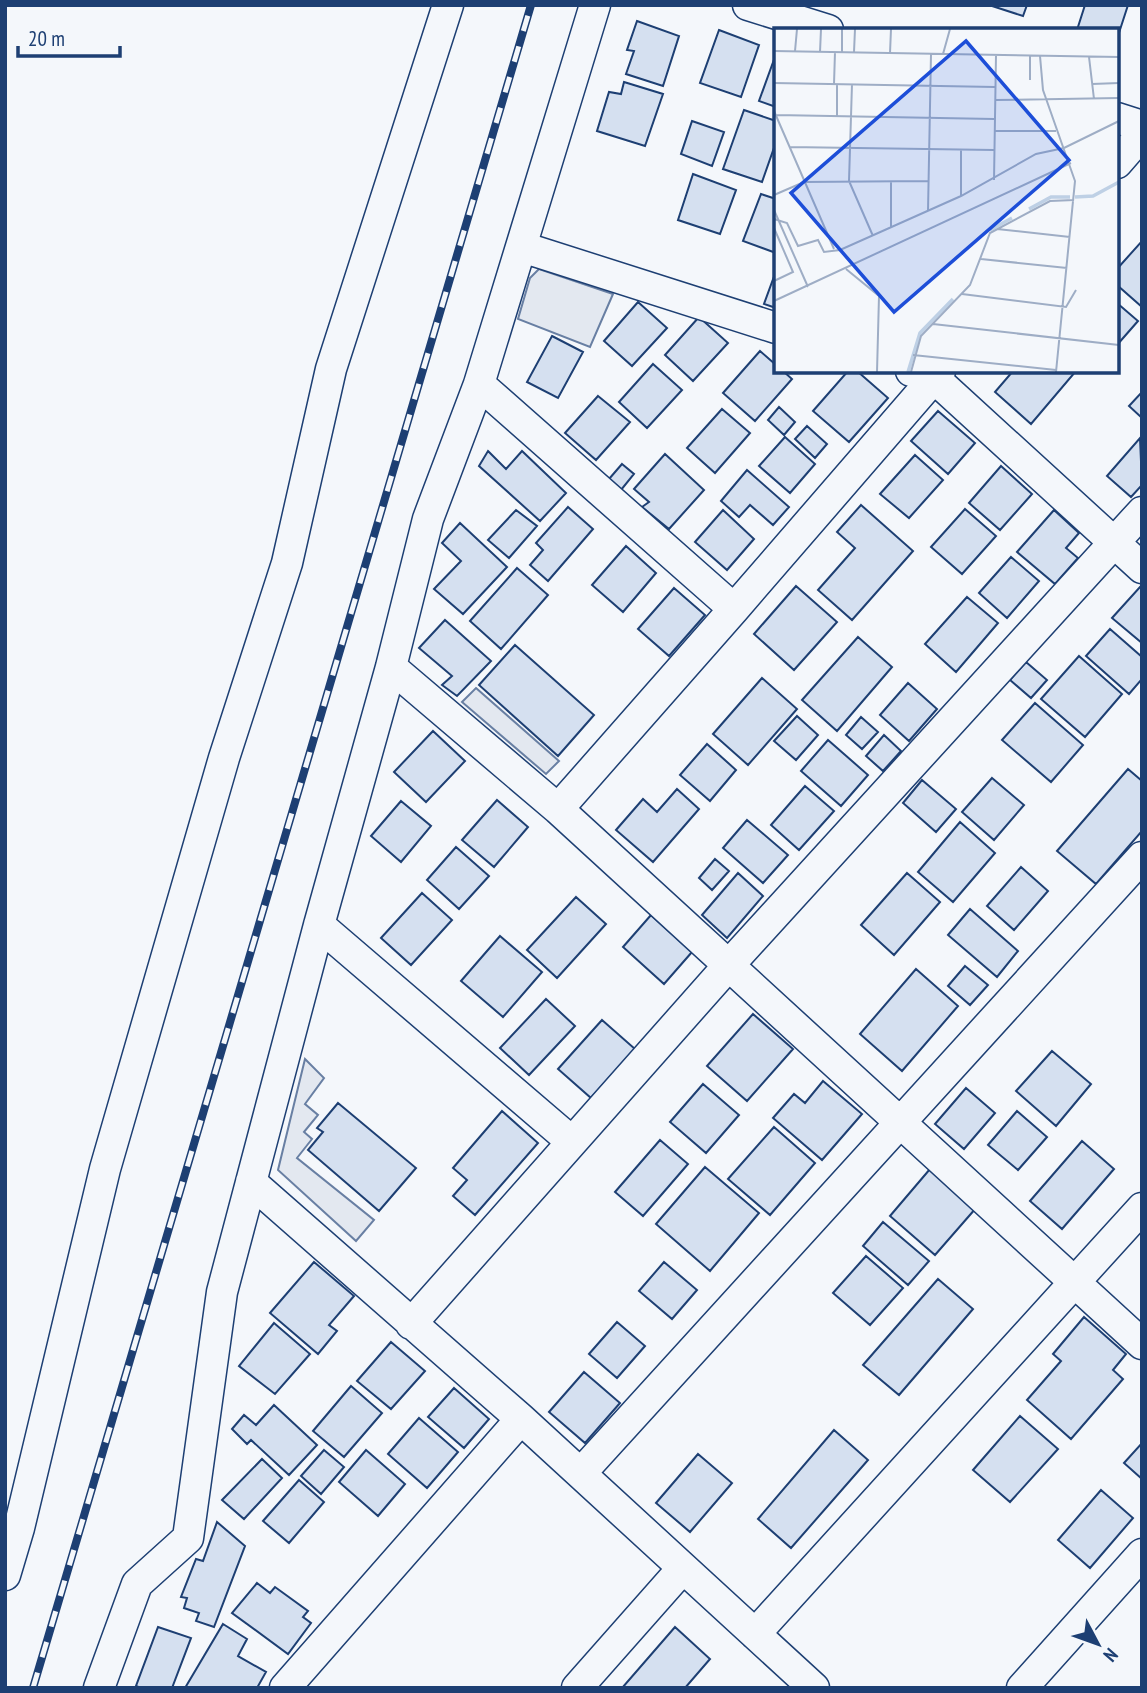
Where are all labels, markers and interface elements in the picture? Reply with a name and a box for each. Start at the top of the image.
scale bar [18,14,119,58]
text: 20 m [28,25,65,52]
inset map [774,28,1119,373]
north arrow [1063,1609,1133,1679]
text: N [1098,1643,1123,1667]

